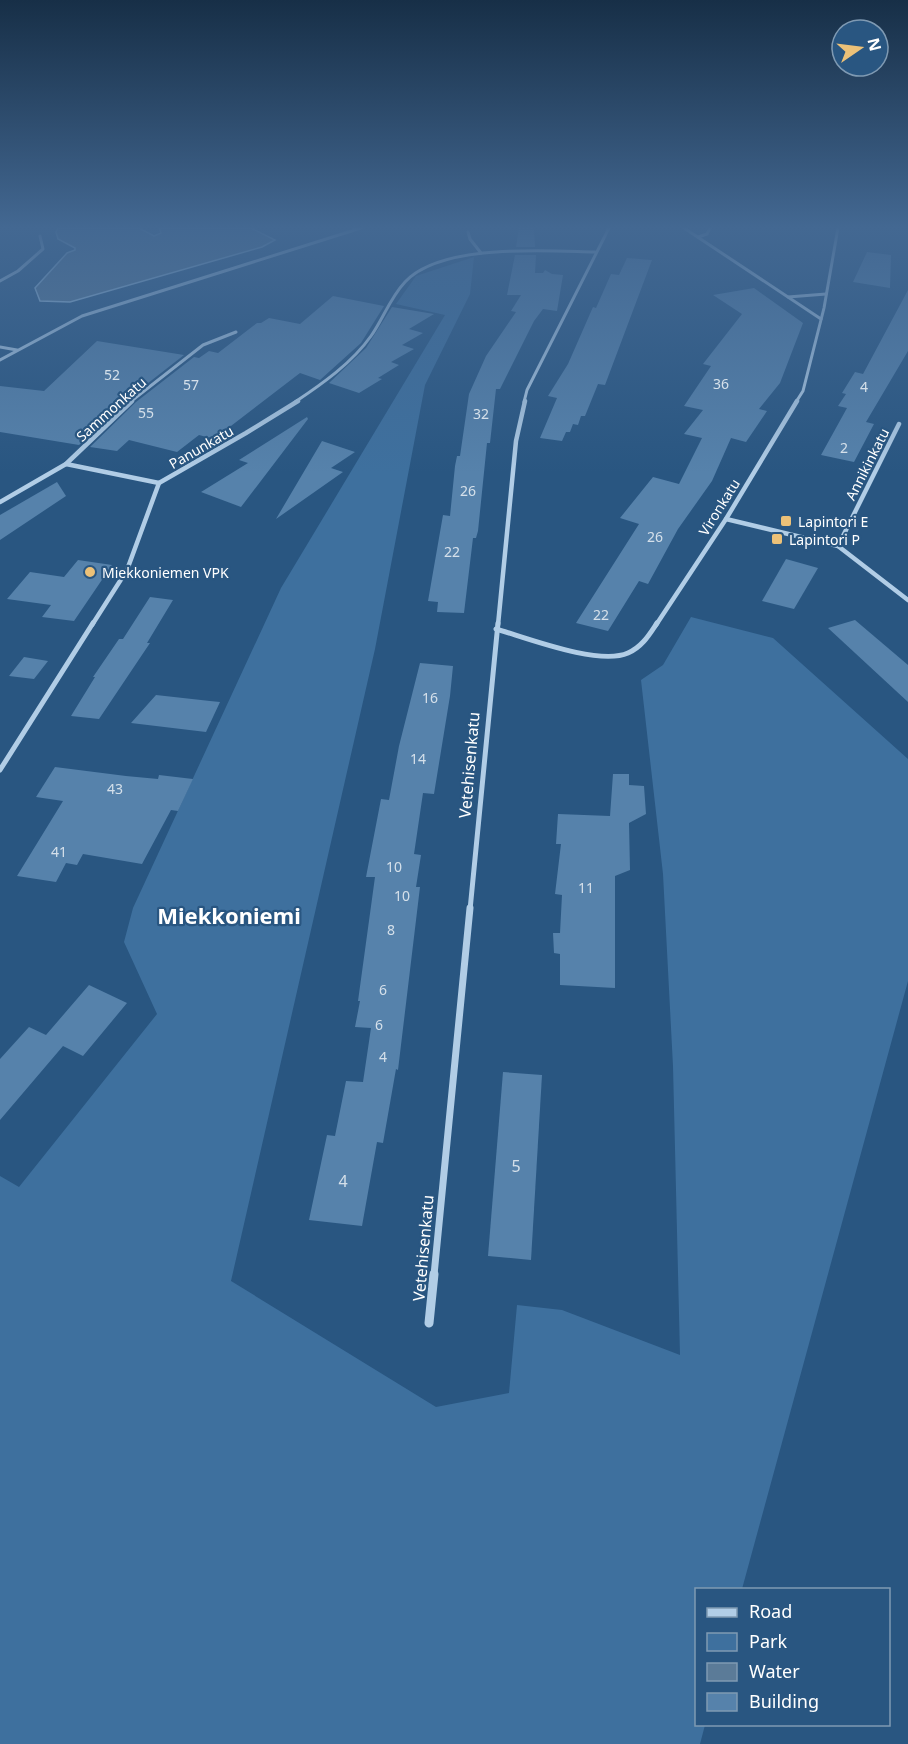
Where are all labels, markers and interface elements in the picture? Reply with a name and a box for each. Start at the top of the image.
north arrow [830,18,890,78]
text: N [862,35,887,53]
house number: 52 [104,365,120,384]
street label: Sammonkatu [72,373,150,445]
house number: 36 [713,374,729,393]
house number: 57 [183,375,199,394]
house number: 4 [860,377,868,396]
house number: 55 [138,403,154,422]
house number: 32 [473,404,489,423]
street label: Panunkatu [165,421,237,473]
street label: Annikinkatu [841,425,893,503]
house number: 2 [840,438,848,457]
street label: Vironkatu [694,475,744,539]
house number: 26 [460,481,476,500]
place label: Lapintori E [798,512,868,531]
marker: Lapintori E [779,514,793,528]
house number: 26 [647,527,663,546]
place label: Lapintori P [789,530,860,549]
marker: Lapintori P [770,532,784,546]
house number: 22 [444,542,460,561]
place label: Miekkoniemen VPK [102,563,229,582]
marker: Miekkoniemen VPK [83,565,97,579]
house number: 22 [593,605,609,624]
house number: 16 [422,688,438,707]
street label: Vetehisenkatu [453,711,485,819]
house number: 14 [410,749,426,768]
house number: 43 [107,779,123,798]
house number: 41 [51,842,67,861]
house number: 10 [386,857,402,876]
house number: 11 [578,878,594,897]
house number: 10 [394,886,410,905]
district label: Miekkoniemi [157,900,301,930]
house number: 8 [387,920,395,939]
house number: 6 [379,980,387,999]
house number: 6 [375,1015,383,1034]
house number: 4 [379,1047,387,1066]
house number: 5 [511,1155,521,1177]
house number: 4 [338,1170,348,1192]
street label: Vetehisenkatu [407,1194,439,1302]
legend [695,1588,890,1726]
text: Road [749,1599,792,1623]
text: Park [749,1629,787,1653]
text: Water [749,1659,800,1683]
text: Building [749,1689,819,1713]

